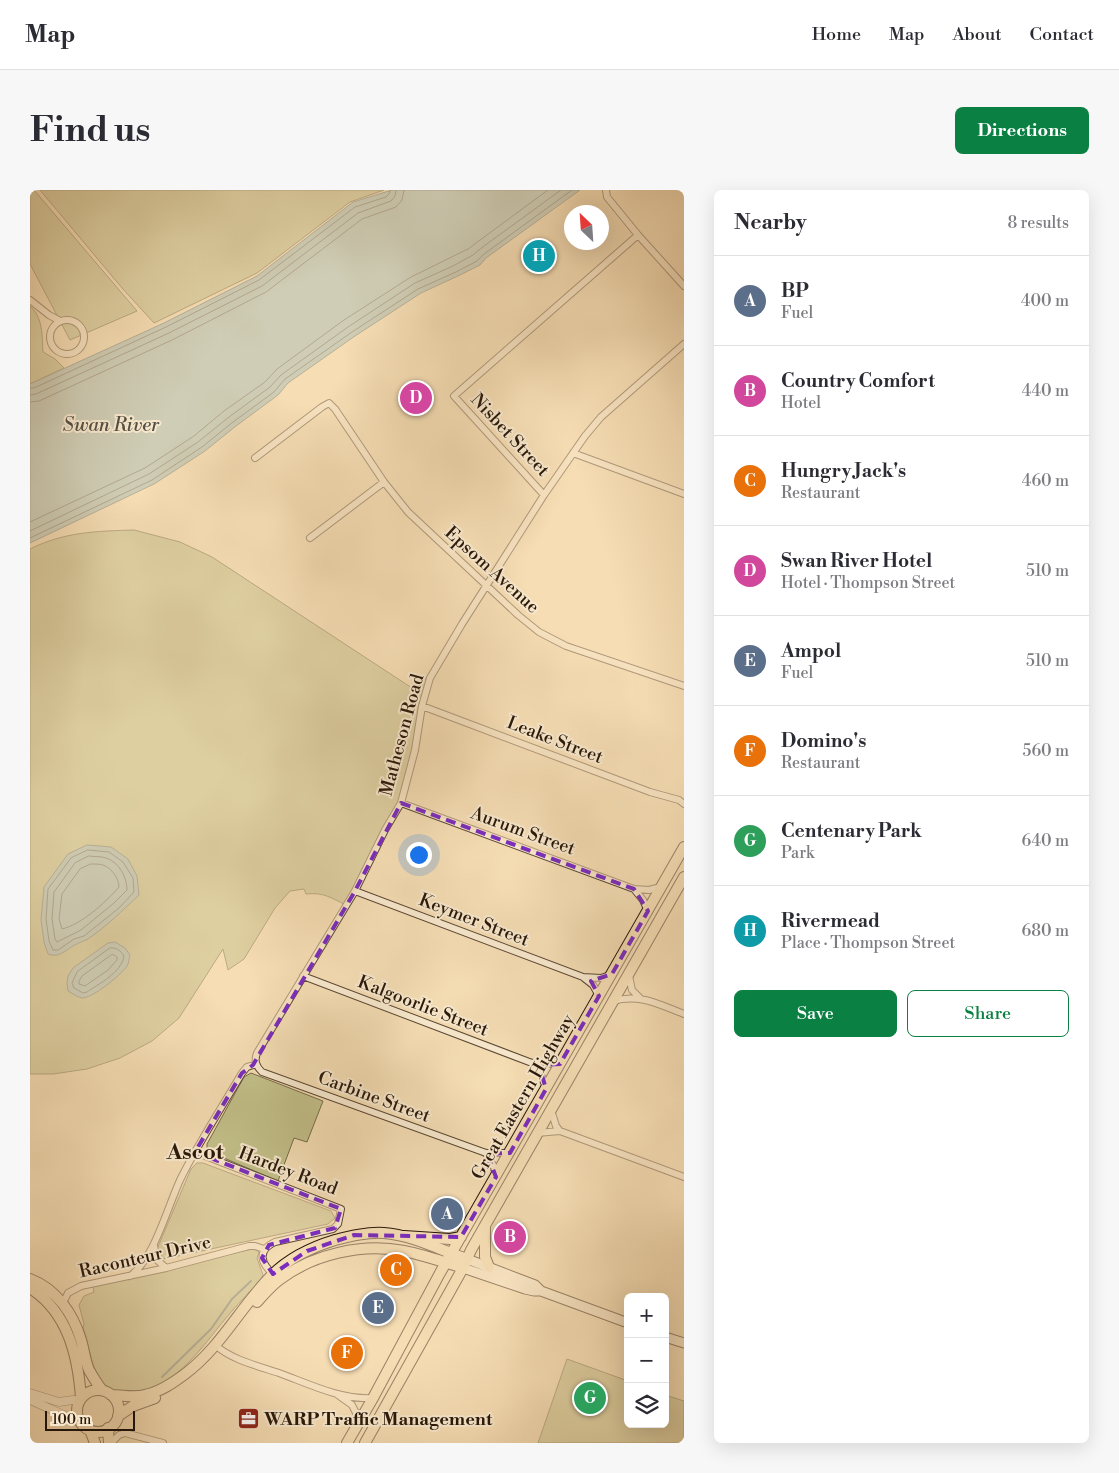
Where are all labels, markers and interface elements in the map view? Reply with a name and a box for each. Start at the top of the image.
text: Map [25,20,75,50]
text: Home [812,23,861,46]
text: Map [889,23,925,46]
text: About [953,23,1002,46]
text: Contact [1030,23,1094,46]
button: Directions [955,107,1089,154]
text: Find us [30,109,150,152]
north arrow [564,205,609,250]
text: Nearby [734,210,807,236]
text: 8 results [1007,213,1069,233]
pin: H [523,237,555,275]
text: BP [781,279,809,303]
text: A [744,291,756,311]
text: 400 m [1021,291,1069,311]
text: Fuel [781,303,813,323]
text: Country Comfort [781,369,935,393]
pin: D [400,379,432,417]
text: B [744,381,756,401]
text: 440 m [1022,381,1069,401]
street label: Nisbet Street [466,389,555,482]
text: Hotel [781,393,821,413]
water label: Swan River [63,413,160,437]
text: Hungry Jack's [781,459,906,483]
text: C [744,471,756,491]
text: 460 m [1022,471,1069,491]
text: Restaurant [781,483,860,503]
street label: Epsom Avenue [440,521,544,619]
text: Swan River Hotel [781,549,932,573]
text: D [744,561,756,581]
text: 510 m [1026,561,1069,581]
text: Hotel · Thompson Street [781,573,955,593]
text: Ampol [781,639,841,663]
text: E [744,651,756,671]
text: 510 m [1026,651,1069,671]
text: Fuel [781,663,813,683]
street label: Matheson Road [375,671,430,799]
street label: Leake Street [504,711,607,769]
text: Domino's [781,729,866,753]
text: F [744,741,756,761]
text: 560 m [1023,741,1069,761]
text: Restaurant [781,753,860,773]
street label: Aurum Street [467,801,579,861]
text: Centenary Park [781,819,922,843]
text: G [744,831,756,851]
text: 640 m [1022,831,1069,851]
your location [406,842,432,868]
text: Park [781,843,814,863]
street label: Keymer Street [416,888,533,952]
text: Rivermead [781,909,880,933]
text: H [743,921,757,941]
text: 680 m [1022,921,1069,941]
text: Place · Thompson Street [781,933,955,953]
street label: Kalgoorlie Street [354,970,492,1042]
button: Save [734,990,897,1037]
button: Share [907,990,1069,1037]
street label: Great Eastern Highway [466,1010,580,1184]
street label: Carbine Street [315,1066,434,1128]
district label: Ascot [165,1139,224,1166]
street label: Hardey Road [235,1142,342,1201]
pin: A [431,1195,463,1233]
pin: B [494,1218,526,1256]
street label: Raconteur Drive [77,1231,213,1283]
pin: C [380,1251,412,1289]
pin: E [362,1289,394,1327]
map controls [624,1293,669,1428]
button: + [624,1293,669,1338]
pin: F [331,1334,363,1372]
button: − [624,1338,669,1383]
pin: G [574,1379,606,1417]
button: layers [624,1383,669,1428]
office icon: WARP Traffic Management [236,1407,260,1431]
scale bar [45,1408,135,1431]
place label: WARP Traffic Management [263,1408,493,1431]
text: 100 m [52,1411,91,1429]

